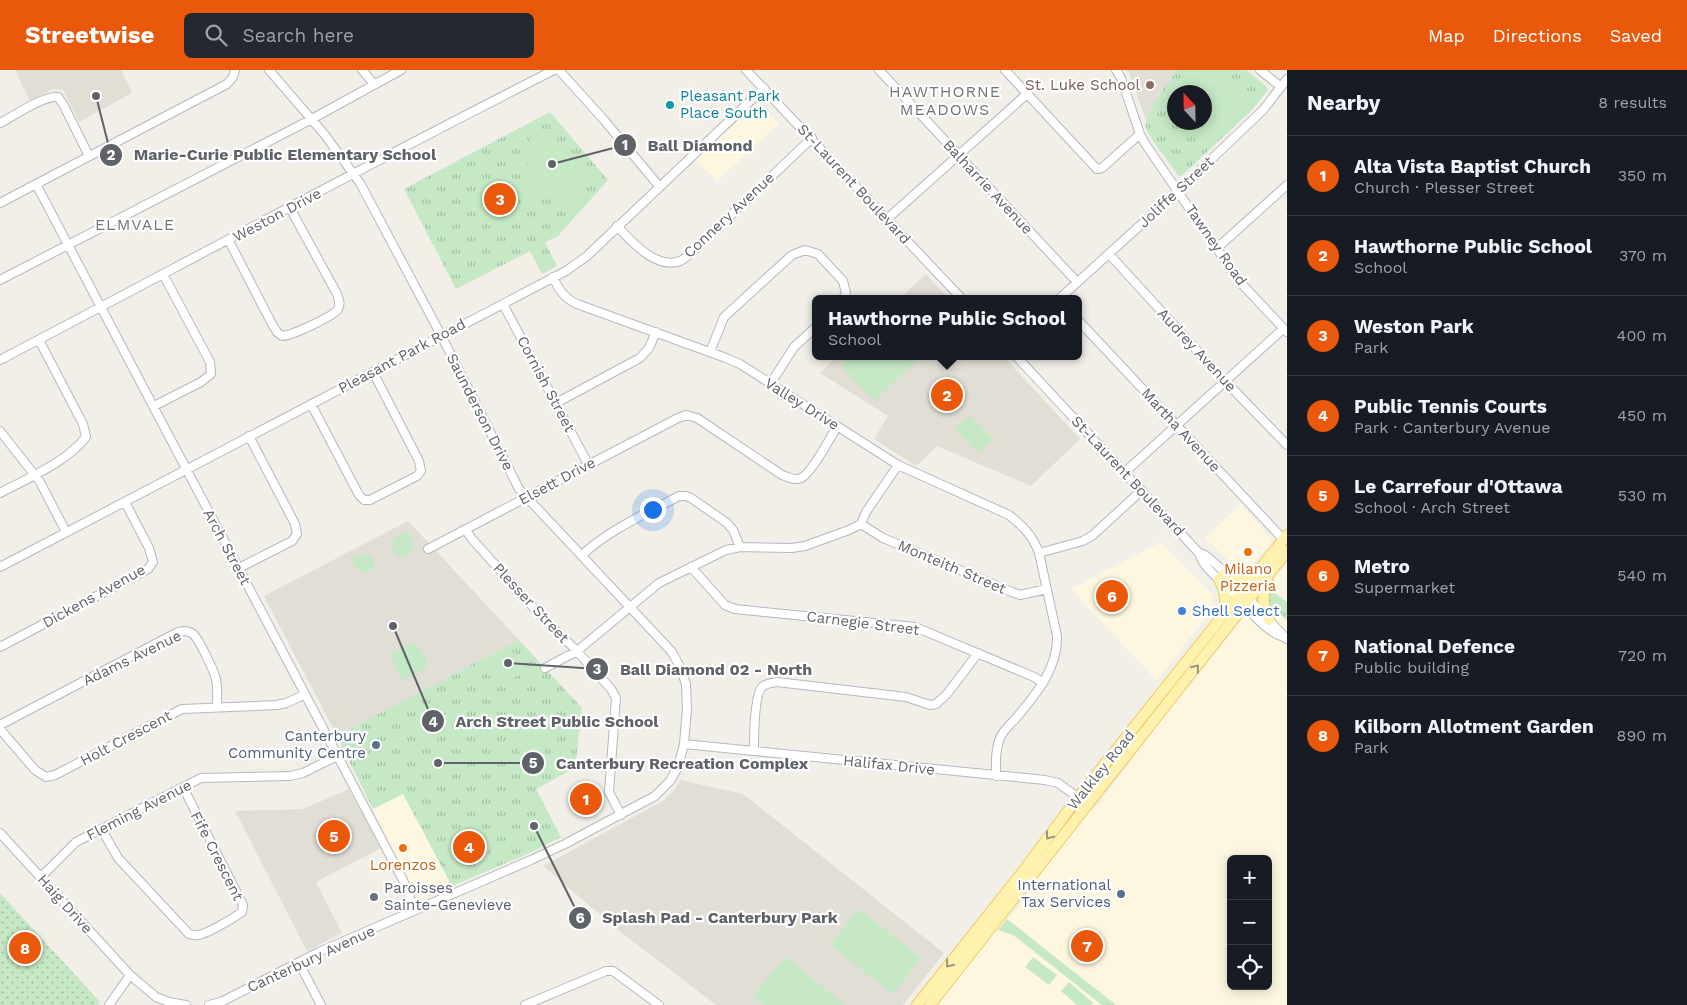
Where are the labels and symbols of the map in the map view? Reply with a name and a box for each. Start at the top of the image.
place label: St. Luke School [1025,76,1140,94]
marker: St. Luke School [1144,79,1156,91]
district label: HAWTHORNE MEADOWS [889,82,1001,119]
north arrow [1167,85,1212,130]
place label: Pleasant Park Place South [680,87,781,122]
marker: Pleasant Park Place South [664,99,676,111]
street label: St-Laurent Boulevard [794,120,914,248]
callout: Ball Diamond [612,130,762,161]
text: 1 [622,136,628,154]
text: Ball Diamond [648,136,753,155]
street label: Balharrie Avenue [939,136,1037,238]
callout: Marie-Curie Public Elementary School [99,139,447,170]
text: Marie-Curie Public Elementary School [134,145,437,164]
text: 2 [107,146,116,164]
street label: Joliffe Street [1135,152,1218,231]
street label: Connery Avenue [680,168,778,262]
pin: 3 [484,180,516,218]
street label: Weston Drive [230,184,324,246]
street label: Tawney Road [1181,201,1251,289]
district label: ELMVALE [95,215,175,234]
street label: Audrey Avenue [1154,305,1240,395]
street label: Pleasant Park Road [335,315,469,397]
street label: Cornish Street [513,333,579,436]
street label: Saunderson Drive [443,350,517,474]
street label: Valley Drive [761,374,843,434]
pin: 2 [931,376,963,414]
street label: Martha Avenue [1138,384,1224,476]
street label: St-Laurent Boulevard [1068,412,1188,540]
street label: Elsett Drive [515,453,599,509]
your location [640,497,666,523]
street label: Arch Street [199,506,255,589]
street label: Monteith Street [895,536,1009,598]
marker: Milano Pizzeria [1242,546,1254,558]
street label: Plesser Street [489,559,573,647]
street label: Dickens Avenue [39,560,149,632]
place label: Milano Pizzeria [1220,560,1277,595]
pin: 6 [1096,577,1128,615]
place label: Shell Select [1192,602,1280,620]
marker: Shell Select [1176,605,1188,617]
street label: Carnegie Street [805,607,921,639]
street label: Adams Avenue [80,626,184,690]
callout: Ball Diamond 02 - North [584,654,822,685]
text: 3 [593,660,602,678]
text: Ball Diamond 02 - North [620,660,812,679]
one-way arrow [1191,665,1199,674]
street label: Holt Crescent [77,706,175,770]
callout: Arch Street Public School [420,706,668,737]
text: Arch Street Public School [455,712,659,731]
text: 4 [428,713,438,731]
street label: Walkley Road [1063,726,1139,814]
place label: Canterbury Community Centre [228,727,366,762]
marker: Canterbury Community Centre [370,739,382,751]
callout: Canterbury Recreation Complex [520,748,818,779]
street label: Halifax Drive [842,751,936,779]
text: 5 [529,754,538,772]
text: Canterbury Recreation Complex [556,754,809,773]
street label: Fleming Avenue [83,776,195,844]
pin: 1 [570,780,602,818]
street label: Fife Crescent [187,808,248,904]
pin: 5 [318,817,350,855]
pin: 4 [453,828,485,866]
one-way arrow [1047,830,1055,839]
marker: Lorenzos [397,842,409,854]
place label: Lorenzos [370,856,436,874]
street label: Haig Drive [34,871,96,937]
place label: International Tax Services [1017,876,1111,911]
place label: Paroisses Sainte-Genevieve [384,879,512,914]
marker: International Tax Services [1115,888,1127,900]
marker: Paroisses Sainte-Genevieve [368,891,380,903]
callout: Splash Pad - Canterbury Park [567,902,848,933]
text: Splash Pad - Canterbury Park [602,908,838,927]
text: 6 [575,909,585,927]
street label: Canterbury Avenue [244,922,378,996]
pin: 7 [1071,927,1103,965]
pin: 8 [9,929,41,967]
one-way arrow [947,958,955,967]

